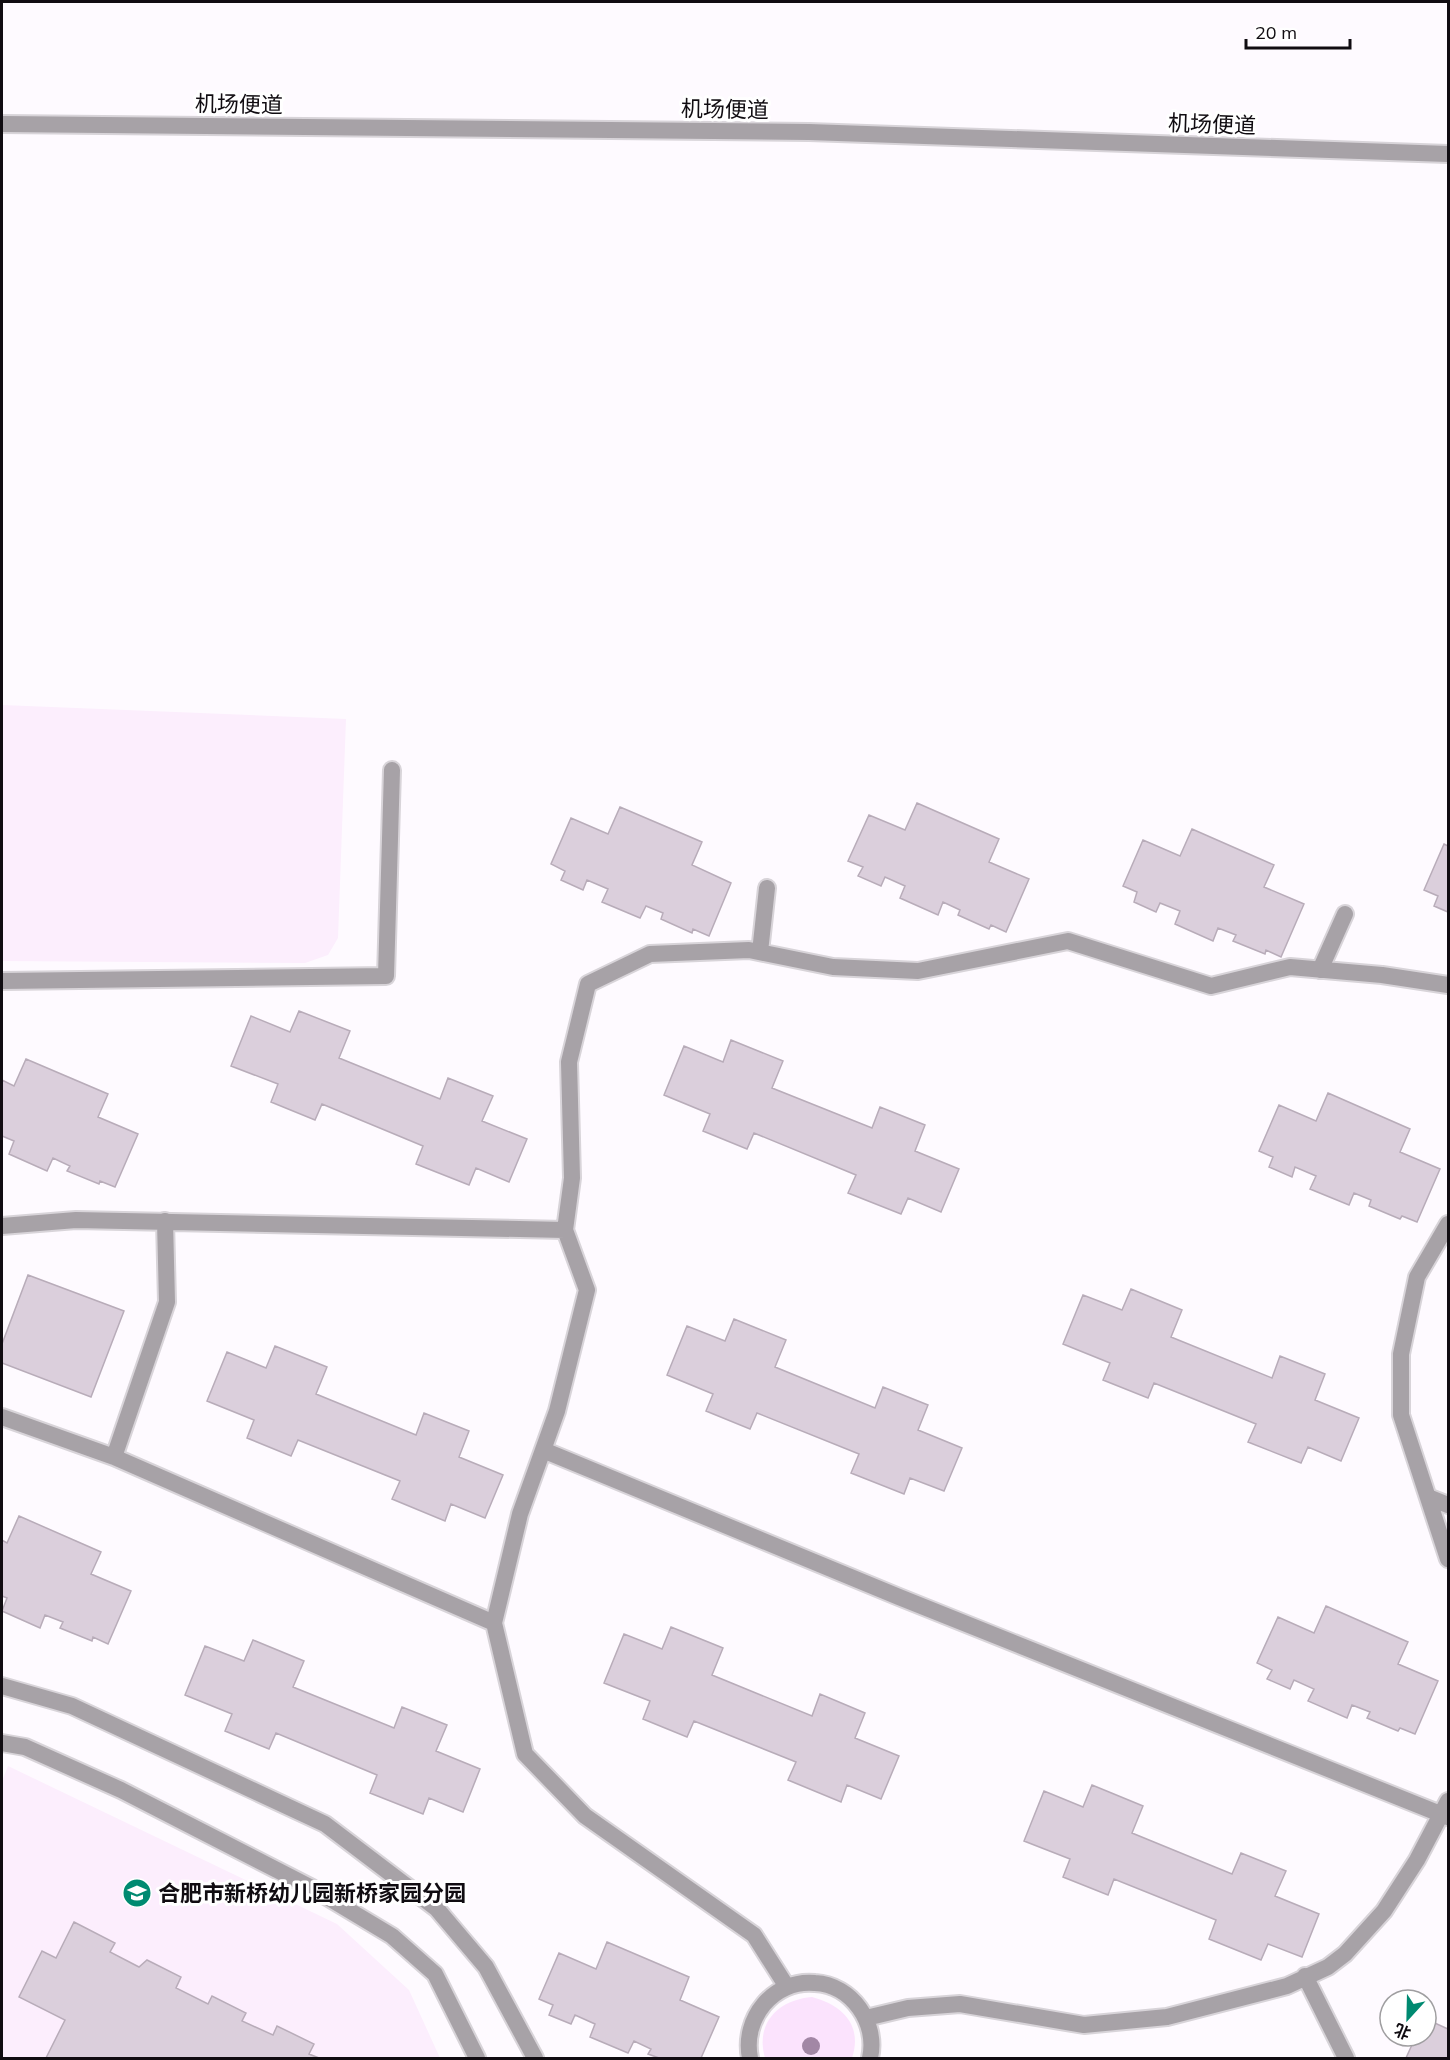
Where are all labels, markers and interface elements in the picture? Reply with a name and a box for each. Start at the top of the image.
scale bar [1246,12,1350,50]
text: 20 m [1255,21,1297,44]
street label: 机场便道 [195,89,283,119]
street label: 机场便道 [681,94,769,124]
street label: 机场便道 [1168,108,1256,140]
school or university icon: 合肥市新桥幼儿园新桥家园分园 [121,1877,153,1909]
place label: 合肥市新桥幼儿园新桥家园分园 [158,1879,466,1907]
north arrow [1378,1988,1438,2048]
text: 北 [1391,2020,1414,2044]

